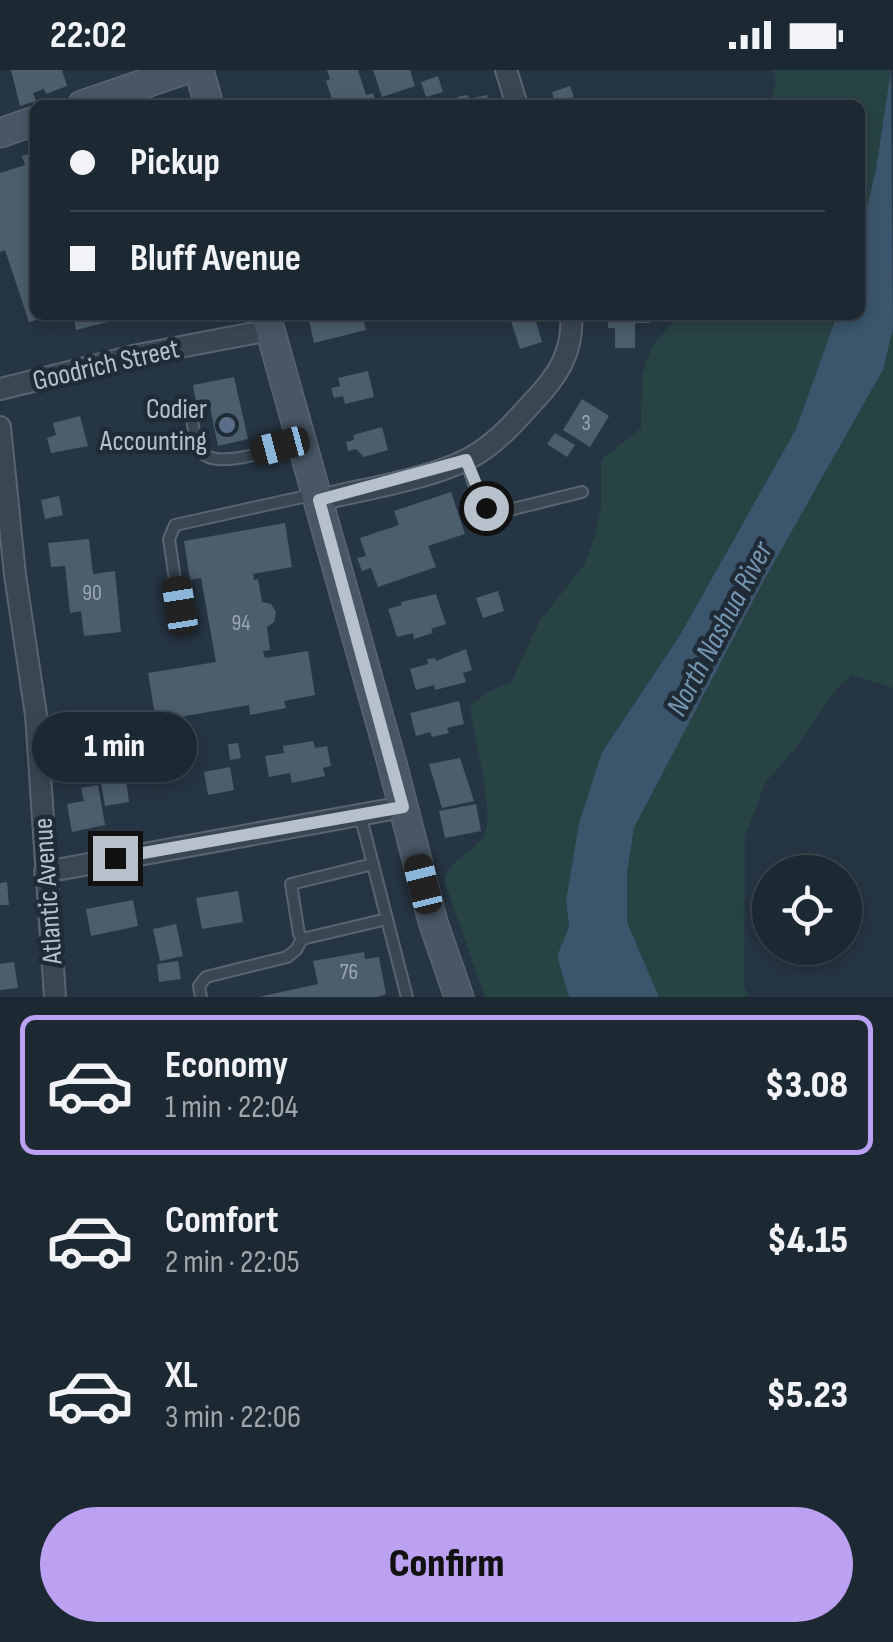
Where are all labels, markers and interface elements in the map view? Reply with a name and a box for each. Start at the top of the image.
text: 22:02 [50,13,127,58]
text: Pickup [130,140,220,185]
text: Bluff Avenue [130,236,301,281]
street label: Goodrich Street [30,332,182,398]
place label: Codier Accounting [99,393,207,458]
house number: 3 [581,410,591,437]
marker: Codier Accounting [216,414,238,436]
car [247,424,313,468]
route start [464,486,509,531]
water label: North Nashua River [659,534,782,722]
car [160,574,200,638]
house number: 90 [82,580,102,607]
house number: 94 [232,610,250,637]
callout: 1 min [32,713,198,783]
text: 1 min [84,727,145,766]
street label: Atlantic Avenue [26,817,70,966]
route end [93,836,138,881]
car [401,851,445,917]
map controls [752,855,862,965]
button: locate [752,855,862,965]
house number: 76 [340,959,358,986]
icon: car [45,1040,135,1130]
text: Economy [165,1043,288,1088]
text: $3.08 [765,1063,848,1108]
text: 1 min · 22:04 [165,1088,298,1127]
icon: car [45,1195,135,1285]
text: Comfort [165,1198,279,1243]
text: $4.15 [767,1218,848,1263]
text: 2 min · 22:05 [165,1243,300,1282]
icon: car [45,1350,135,1440]
text: XL [165,1353,198,1398]
text: $5.23 [767,1373,848,1418]
text: 3 min · 22:06 [165,1398,301,1437]
button: Confirm [40,1507,853,1622]

